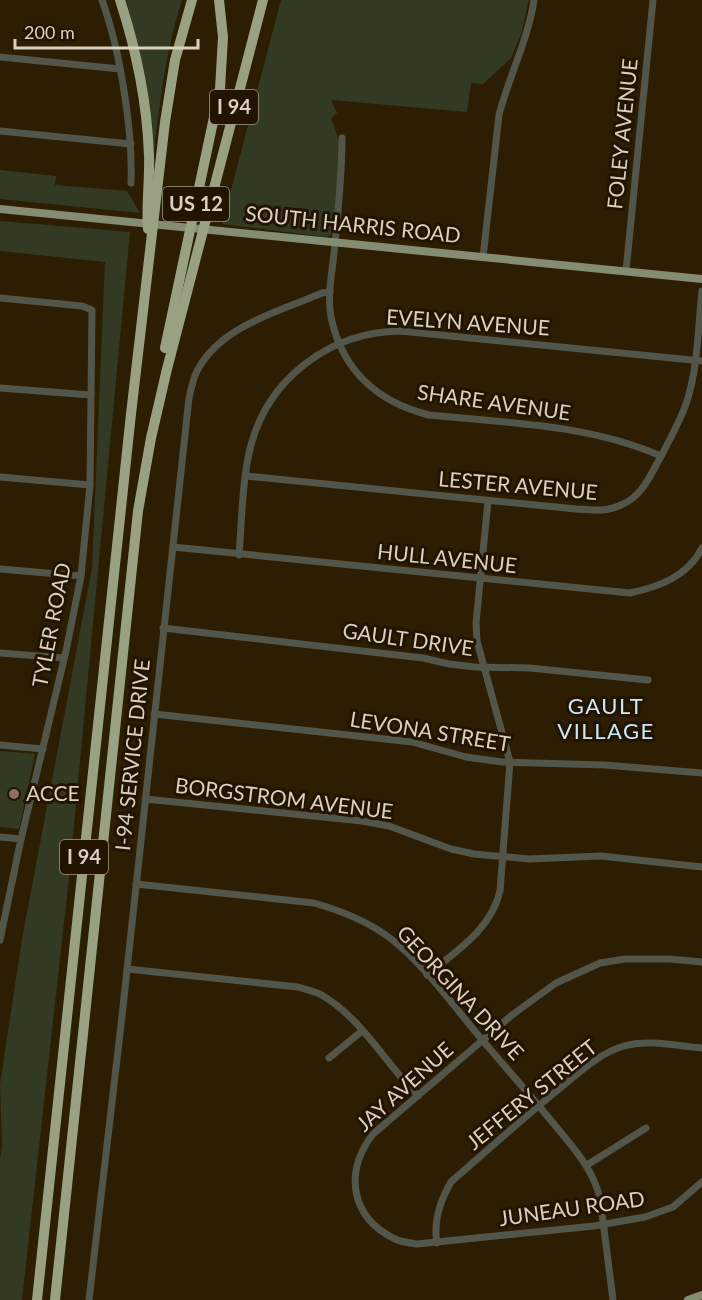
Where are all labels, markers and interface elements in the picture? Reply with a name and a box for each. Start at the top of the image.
scale bar [15,12,198,50]
text: 200 m [24,21,75,43]
street label: FOLEY AVENUE [601,57,642,210]
road number: I 94 [210,90,258,124]
road number: US 12 [163,187,229,221]
street label: SOUTH HARRIS ROAD [244,200,462,247]
street label: EVELYN AVENUE [385,303,551,340]
street label: SHARE AVENUE [416,378,573,425]
street label: LESTER AVENUE [437,465,599,504]
street label: HULL AVENUE [376,538,518,577]
street label: TYLER ROAD [26,560,75,689]
street label: GAULT DRIVE [341,617,475,660]
street label: I-94 SERVICE DRIVE [109,658,154,852]
district label: GAULT VILLAGE [557,692,655,744]
street label: LEVONA STREET [348,705,513,756]
street label: BORGSTROM AVENUE [174,772,395,823]
place label: ACCE [26,780,80,805]
marker: ACCE [7,787,21,801]
road number: I 94 [60,840,108,874]
street label: GEORGINA DRIVE [392,920,530,1064]
street label: JEFFERY STREET [461,1033,602,1154]
street label: JAY AVENUE [351,1036,457,1136]
street label: JUNEAU ROAD [497,1185,646,1230]

